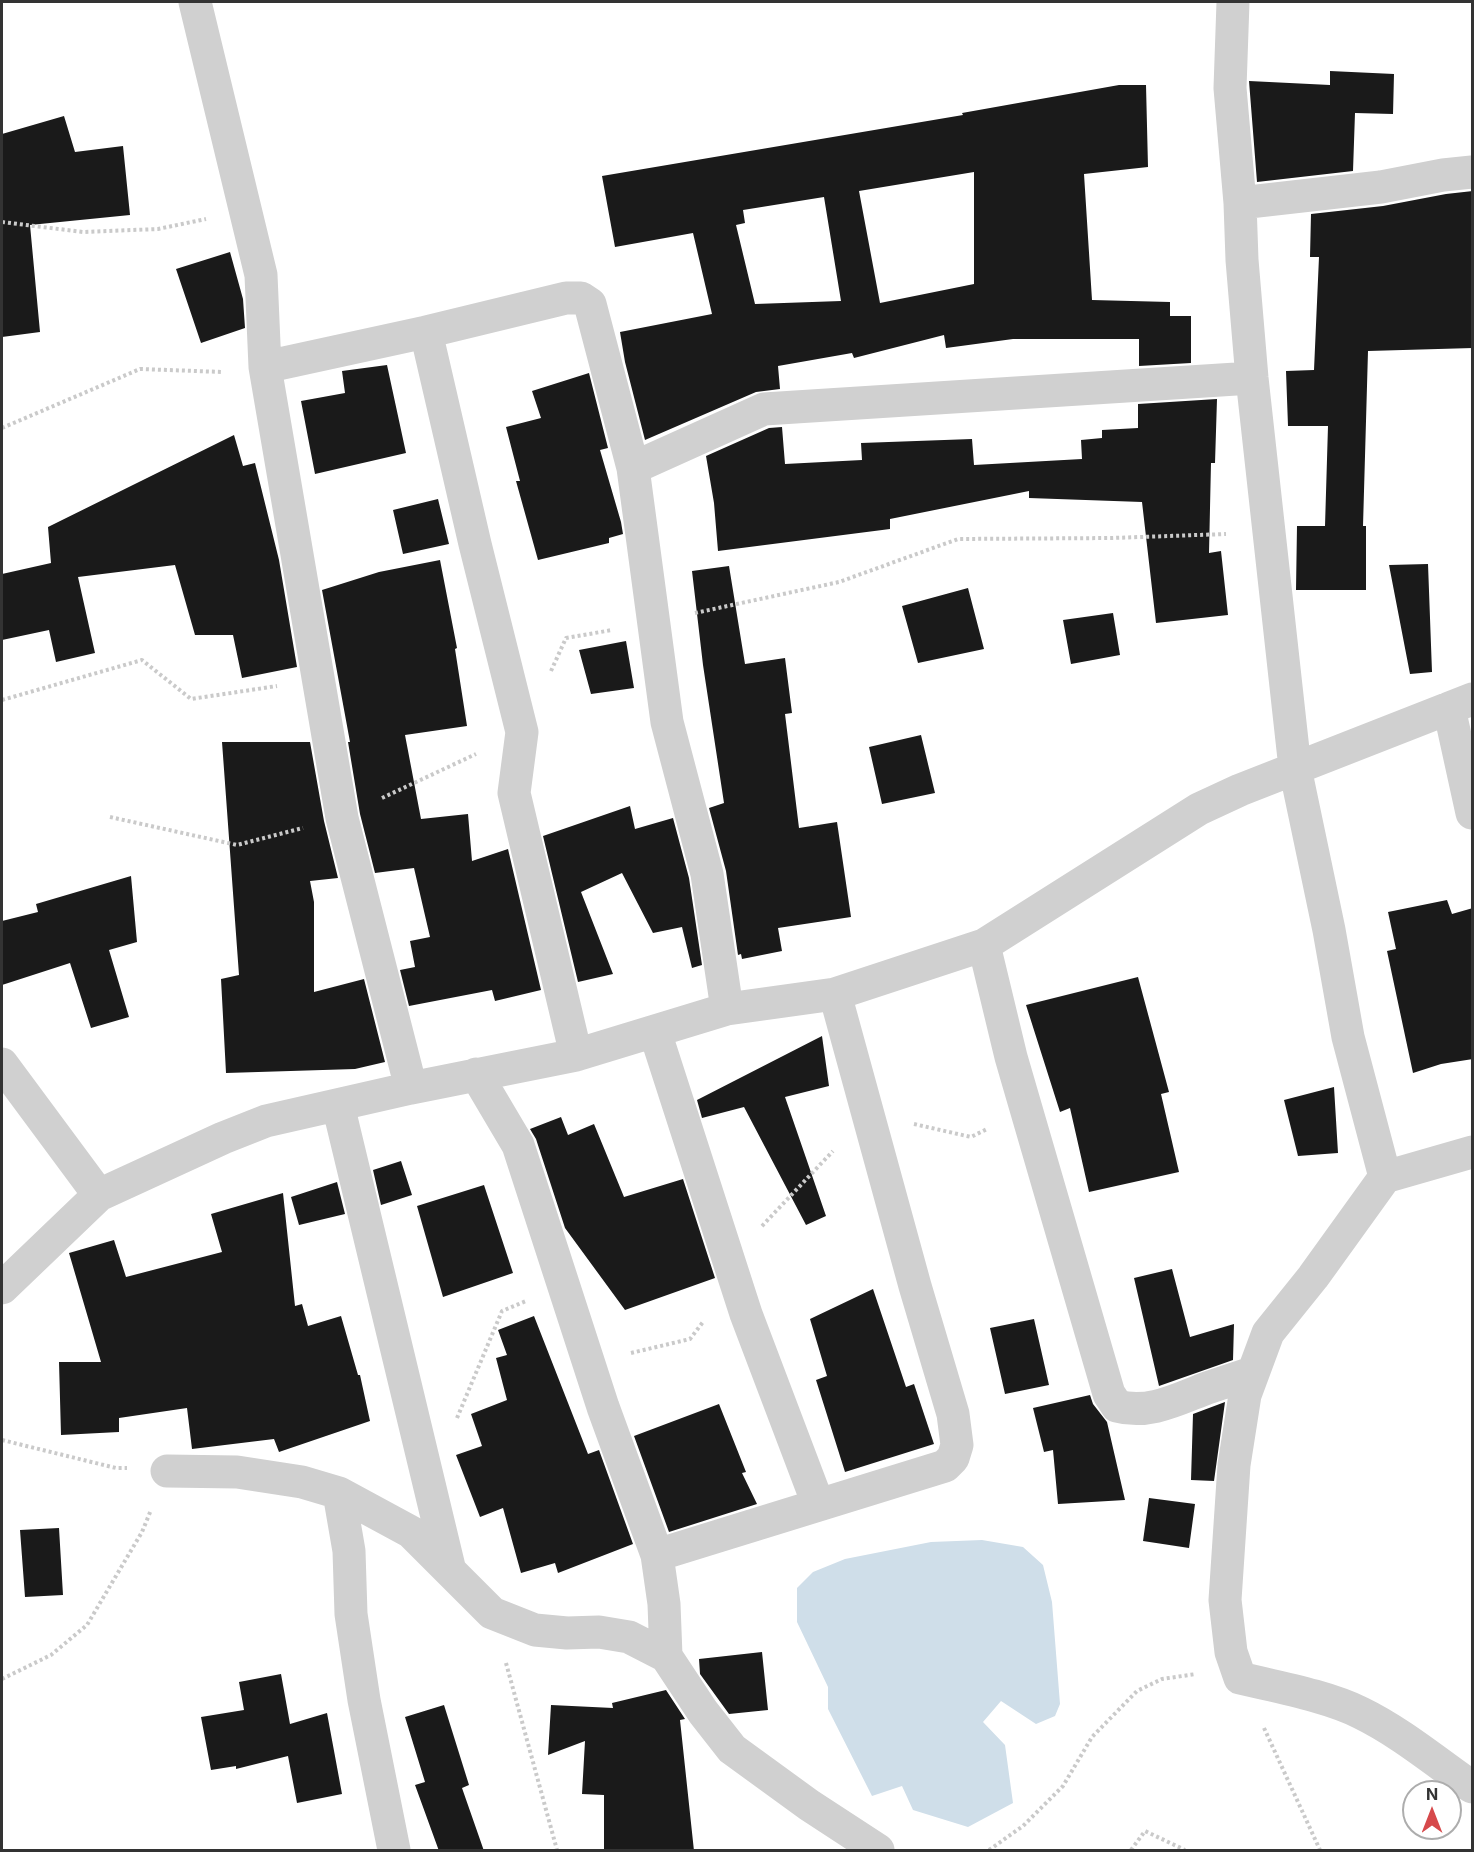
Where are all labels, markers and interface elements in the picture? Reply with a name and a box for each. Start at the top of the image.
north arrow [1402,1780,1462,1840]
text: N [1426,1784,1438,1804]

